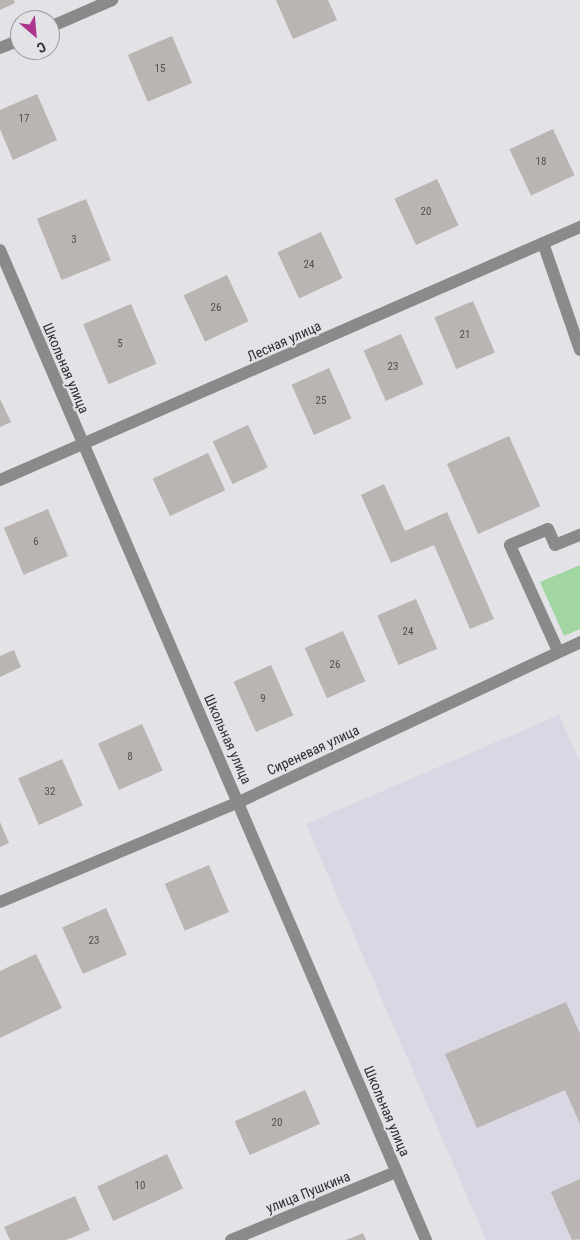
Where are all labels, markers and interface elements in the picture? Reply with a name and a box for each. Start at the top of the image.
north arrow [10,10,60,60]
text: С [34,39,49,56]
house number: 15 [155,62,165,76]
house number: 17 [19,112,29,126]
house number: 18 [536,155,546,169]
house number: 20 [421,205,431,219]
house number: 3 [71,233,77,247]
house number: 24 [304,258,314,272]
house number: 26 [211,301,221,315]
street label: Лесная улица [244,317,324,365]
street label: Школьная улица [39,320,93,416]
house number: 21 [460,328,470,342]
house number: 5 [117,337,123,351]
house number: 23 [388,360,398,374]
house number: 25 [316,394,326,408]
house number: 6 [33,535,39,549]
house number: 24 [403,625,413,639]
house number: 26 [330,658,340,672]
street label: Школьная улица [201,692,255,786]
house number: 9 [260,692,266,706]
street label: Сиреневая улица [264,721,362,779]
house number: 8 [127,750,133,764]
house number: 32 [45,785,55,799]
house number: 23 [89,934,99,948]
street label: Школьная улица [360,1063,414,1159]
house number: 20 [272,1116,282,1130]
street label: улица Пушкина [264,1168,352,1216]
house number: 10 [135,1179,145,1193]

